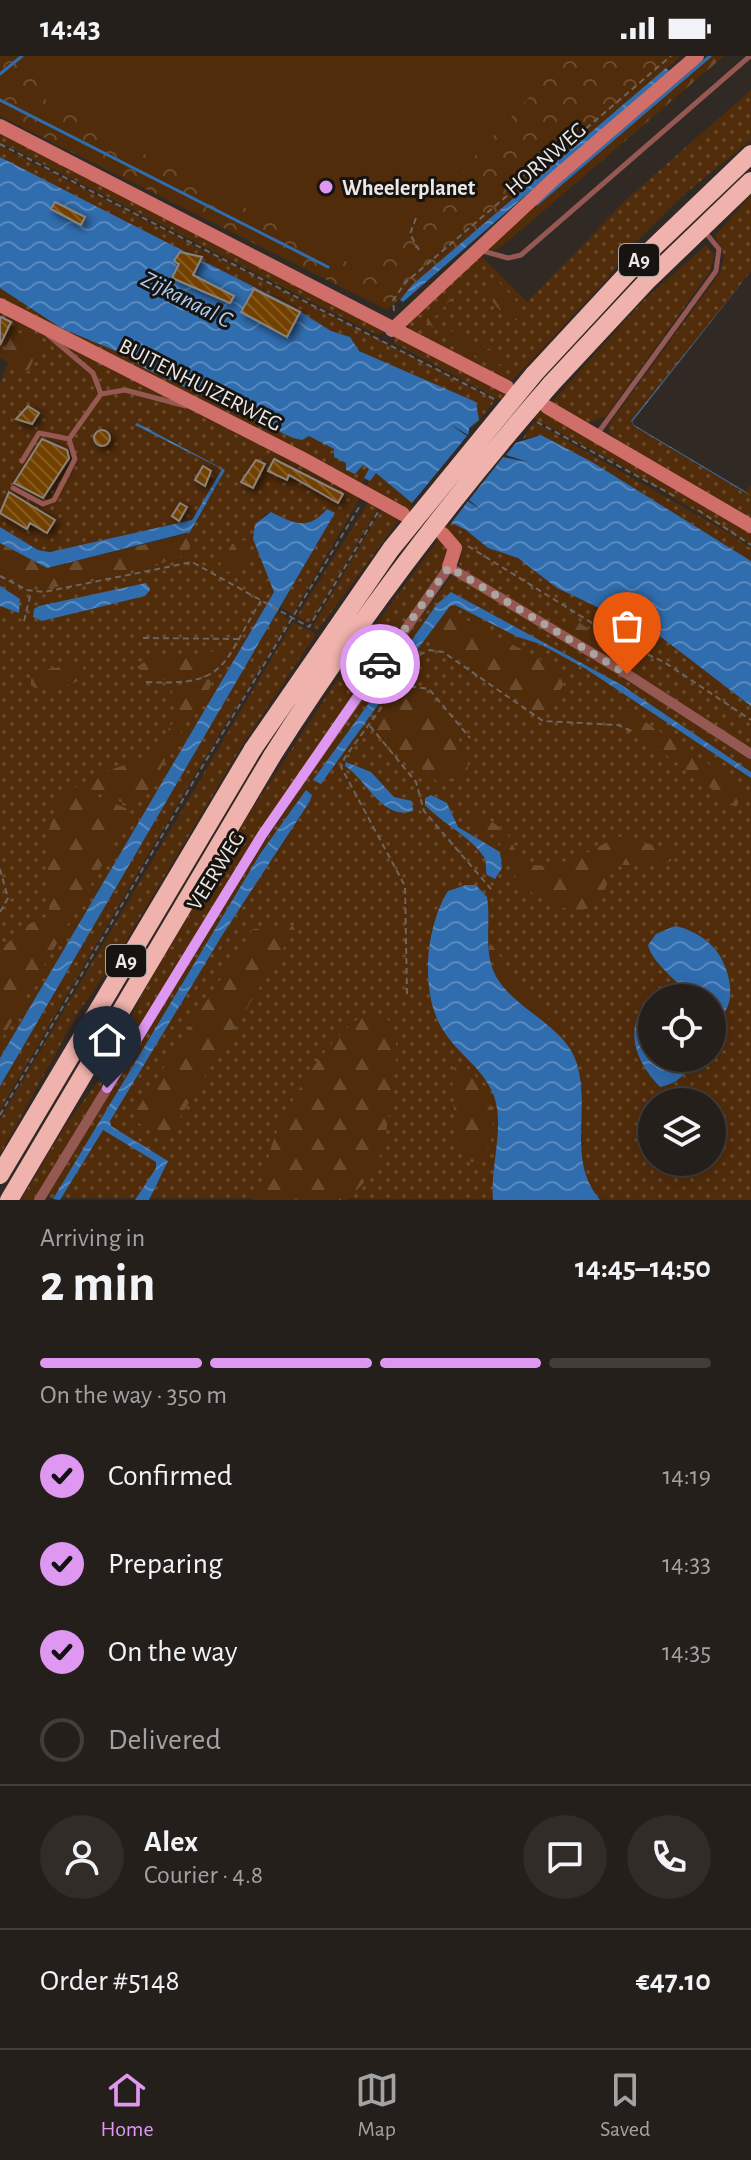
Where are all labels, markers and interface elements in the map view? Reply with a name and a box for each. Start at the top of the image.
text: 14:43 [40,13,101,43]
street label: HORNWEG [501,118,590,199]
place label: Wheelerplanet [342,177,476,199]
marker: Wheelerplanet [317,178,335,196]
road number: A9 [619,244,659,276]
water label: Zijkanaal C [137,267,237,333]
street label: BUITENHUIZERWEG [116,334,285,435]
pin [593,592,661,674]
icon: bag [605,604,649,648]
courier [340,624,420,704]
icon: car [358,642,402,686]
street label: VEERWEG [183,827,249,914]
road number: A9 [106,945,146,977]
map controls [638,984,726,1176]
button: locate [638,984,726,1072]
pin [73,1006,141,1088]
icon: home [85,1018,129,1062]
button: layers [638,1088,726,1176]
text: Arriving in [40,1225,145,1251]
text: 14:45–14:50 [575,1253,711,1283]
text: 2 min [40,1258,155,1310]
text: On the way · 350 m [40,1382,227,1408]
icon: check [40,1454,84,1498]
text: Confirmed [108,1461,232,1491]
text: 14:19 [662,1463,711,1489]
icon: check [40,1542,84,1586]
text: Preparing [108,1549,223,1579]
text: 14:33 [662,1551,711,1577]
icon: check [40,1630,84,1674]
text: On the way [108,1637,237,1667]
text: 14:35 [662,1639,711,1665]
text: Delivered [108,1725,221,1755]
button: person [40,1815,124,1899]
button: chat [523,1815,607,1899]
button: phone [627,1815,711,1899]
text: Alex [144,1827,198,1857]
text: Courier · 4.8 [144,1862,263,1888]
text: Order #5148 [40,1966,180,1996]
text: €47.10 [636,1966,711,1996]
tab: Home [101,2068,154,2142]
tab: Map [355,2068,399,2142]
tab: Saved [600,2068,650,2142]

